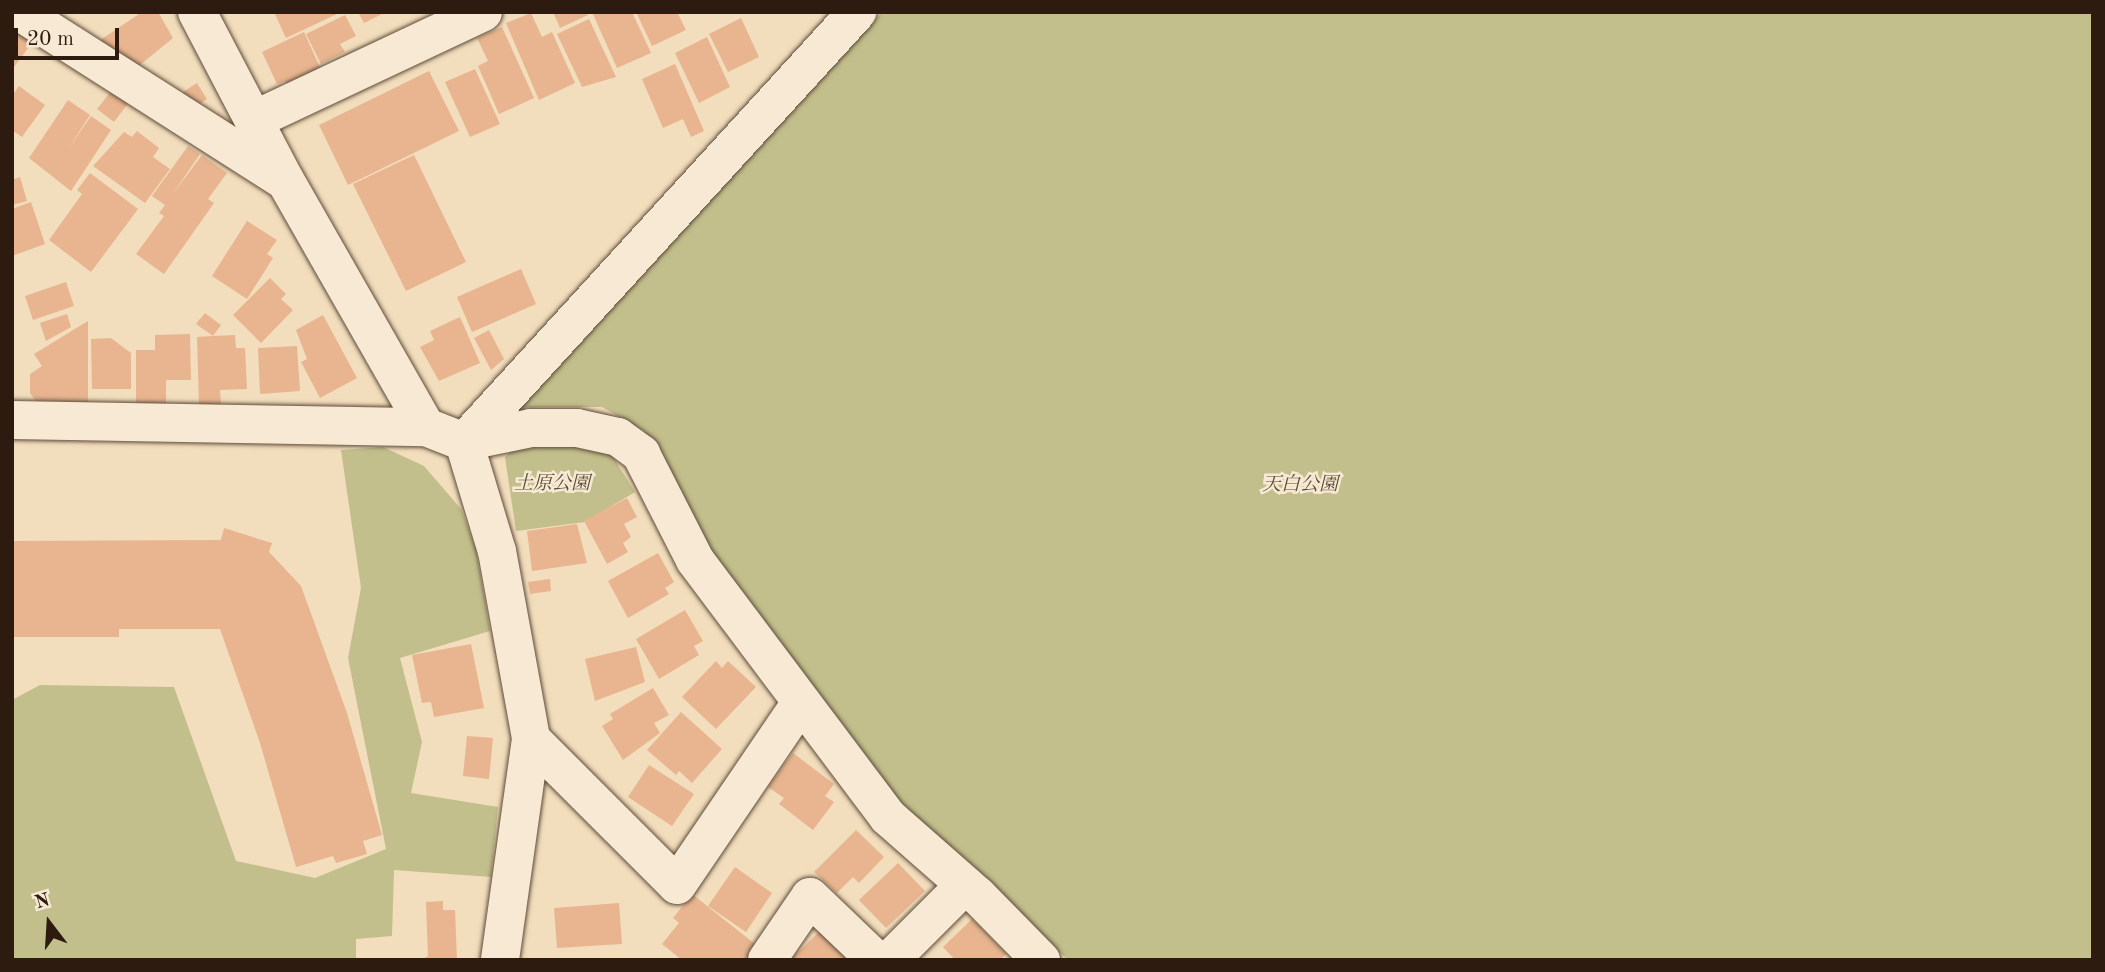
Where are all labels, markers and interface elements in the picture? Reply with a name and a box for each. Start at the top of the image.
scale bar [18,14,122,58]
text: 20 m [27,29,74,50]
park label: 土原公園 [514,474,590,496]
park label: 天白公園 [1262,475,1338,497]
north arrow [14,888,84,958]
text: N [33,891,52,914]

